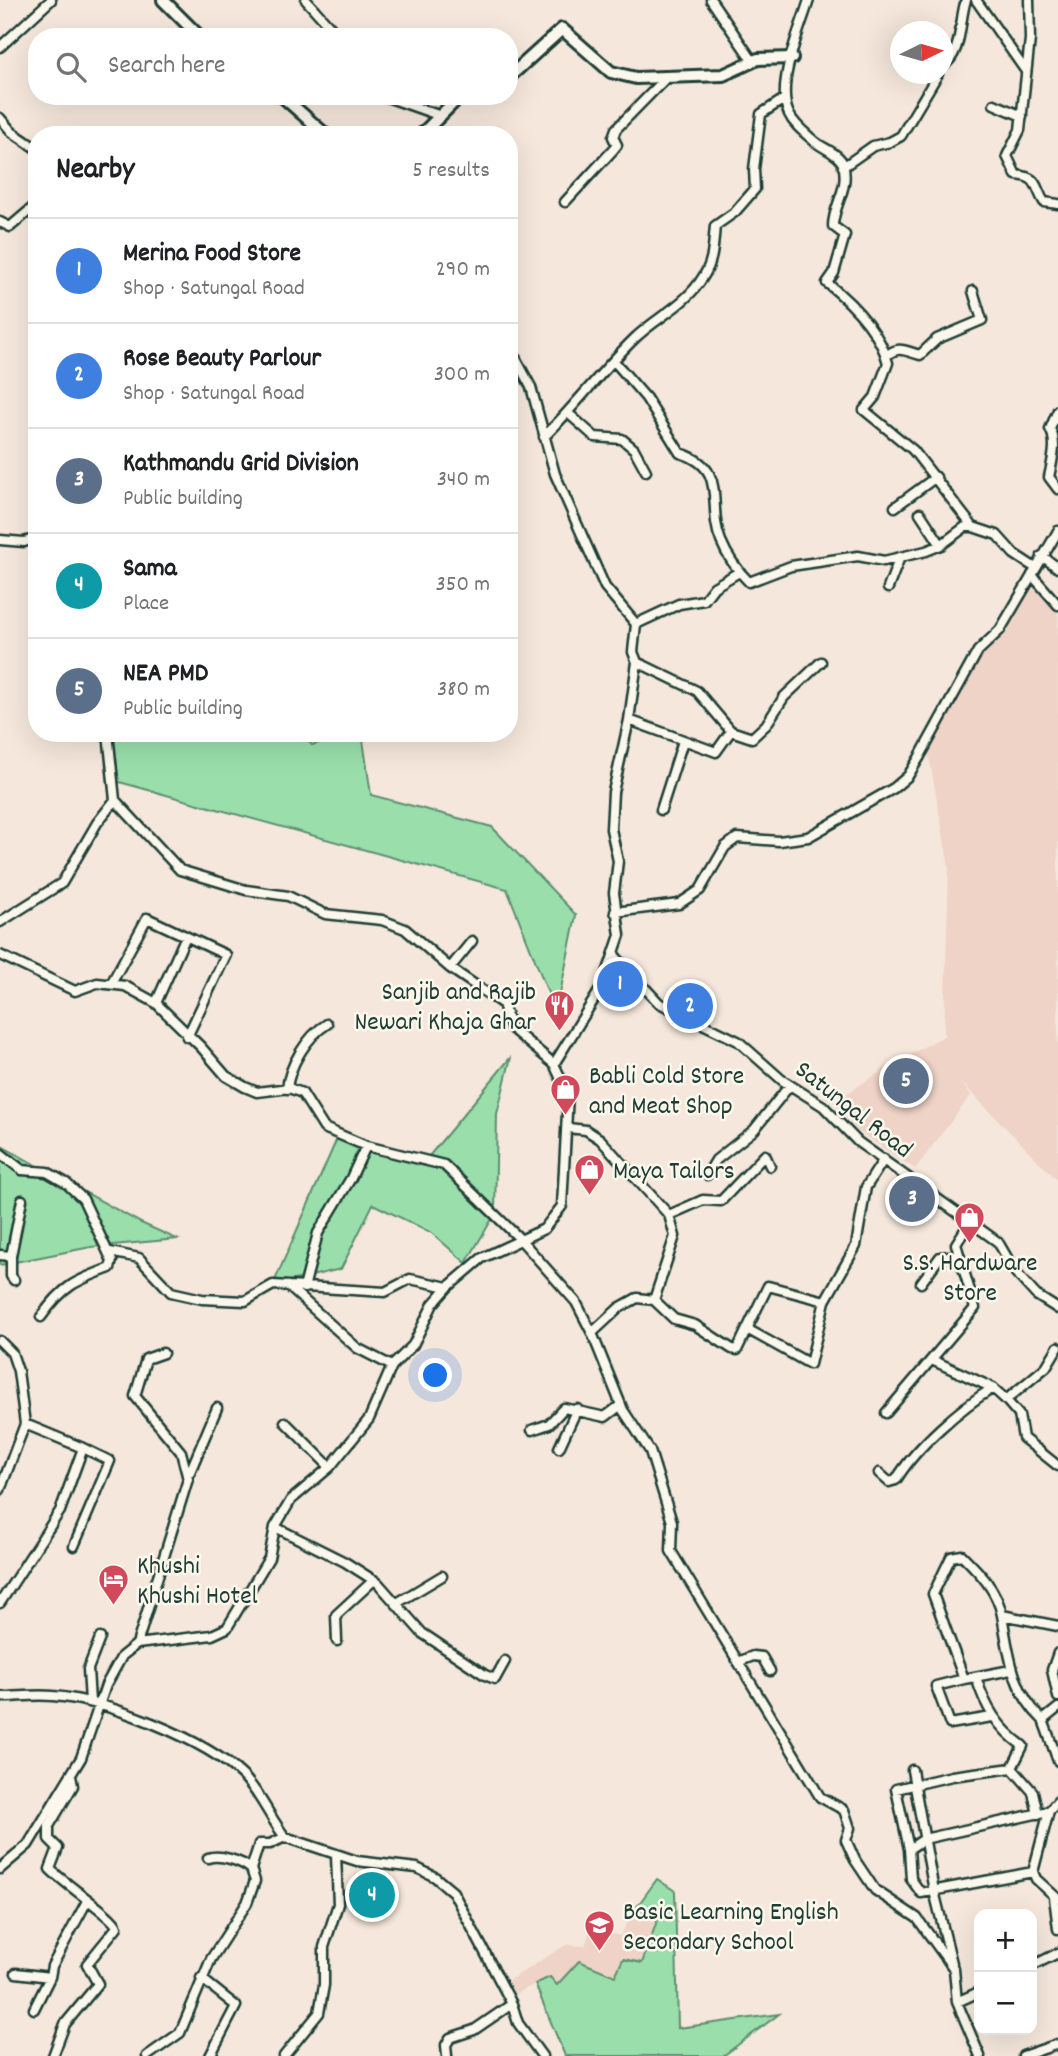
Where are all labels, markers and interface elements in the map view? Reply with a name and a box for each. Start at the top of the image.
north arrow [890,21,953,84]
search box [28,28,518,105]
icon: search [52,48,90,86]
text: Search here [108,48,226,85]
text: Nearby [56,150,134,193]
text: 5 results [412,155,490,188]
text: Merina Food Store [123,236,301,273]
text: 1 [76,254,82,287]
text: 290 m [436,254,490,287]
text: Shop · Satungal Road [123,273,305,306]
text: Rose Beauty Parlour [123,341,321,378]
text: 2 [74,359,84,392]
text: 300 m [434,359,490,392]
text: Shop · Satungal Road [123,378,305,411]
text: Kathmandu Grid Division [123,446,359,483]
text: 3 [74,464,84,497]
text: 340 m [437,464,490,497]
text: Public building [123,483,243,516]
text: Sama [123,551,177,588]
text: 4 [74,569,84,602]
text: 350 m [436,569,490,602]
text: Place [123,588,169,621]
text: NEA PMD [123,656,208,693]
text: 5 [74,674,84,707]
text: 380 m [437,674,490,707]
text: Public building [123,693,243,726]
pin: 1 [597,958,643,1010]
place label: Sanjib and Rajib Newari Khaja Ghar [354,975,536,1042]
pin: 2 [667,980,713,1032]
restaurant icon: Sanjib and Rajib Newari Khaja Ghar [542,988,576,1032]
street label: Satungal Road [786,1053,920,1169]
pin: 5 [883,1055,929,1107]
place label: Babli Cold Store and Meat Shop [589,1059,744,1126]
shop icon: Babli Cold Store and Meat Shop [549,1072,583,1116]
shop icon: Maya Tailors [573,1152,607,1196]
place label: Maya Tailors [613,1154,735,1191]
pin: 3 [889,1173,935,1225]
shop icon: S.S. Hardware Store [953,1201,987,1245]
place label: S.S. Hardware Store [903,1246,1037,1313]
your location [418,1358,452,1392]
place label: Khushi Khushi Hotel [137,1549,258,1616]
hotel icon: Khushi Khushi Hotel [97,1562,131,1606]
pin: 4 [349,1869,395,1921]
place label: Basic Learning English Secondary School [623,1895,839,1962]
school or university icon: Basic Learning English Secondary School [583,1908,617,1952]
map controls [974,1909,1037,2035]
button: + [974,1909,1037,1972]
button: − [974,1972,1037,2035]

